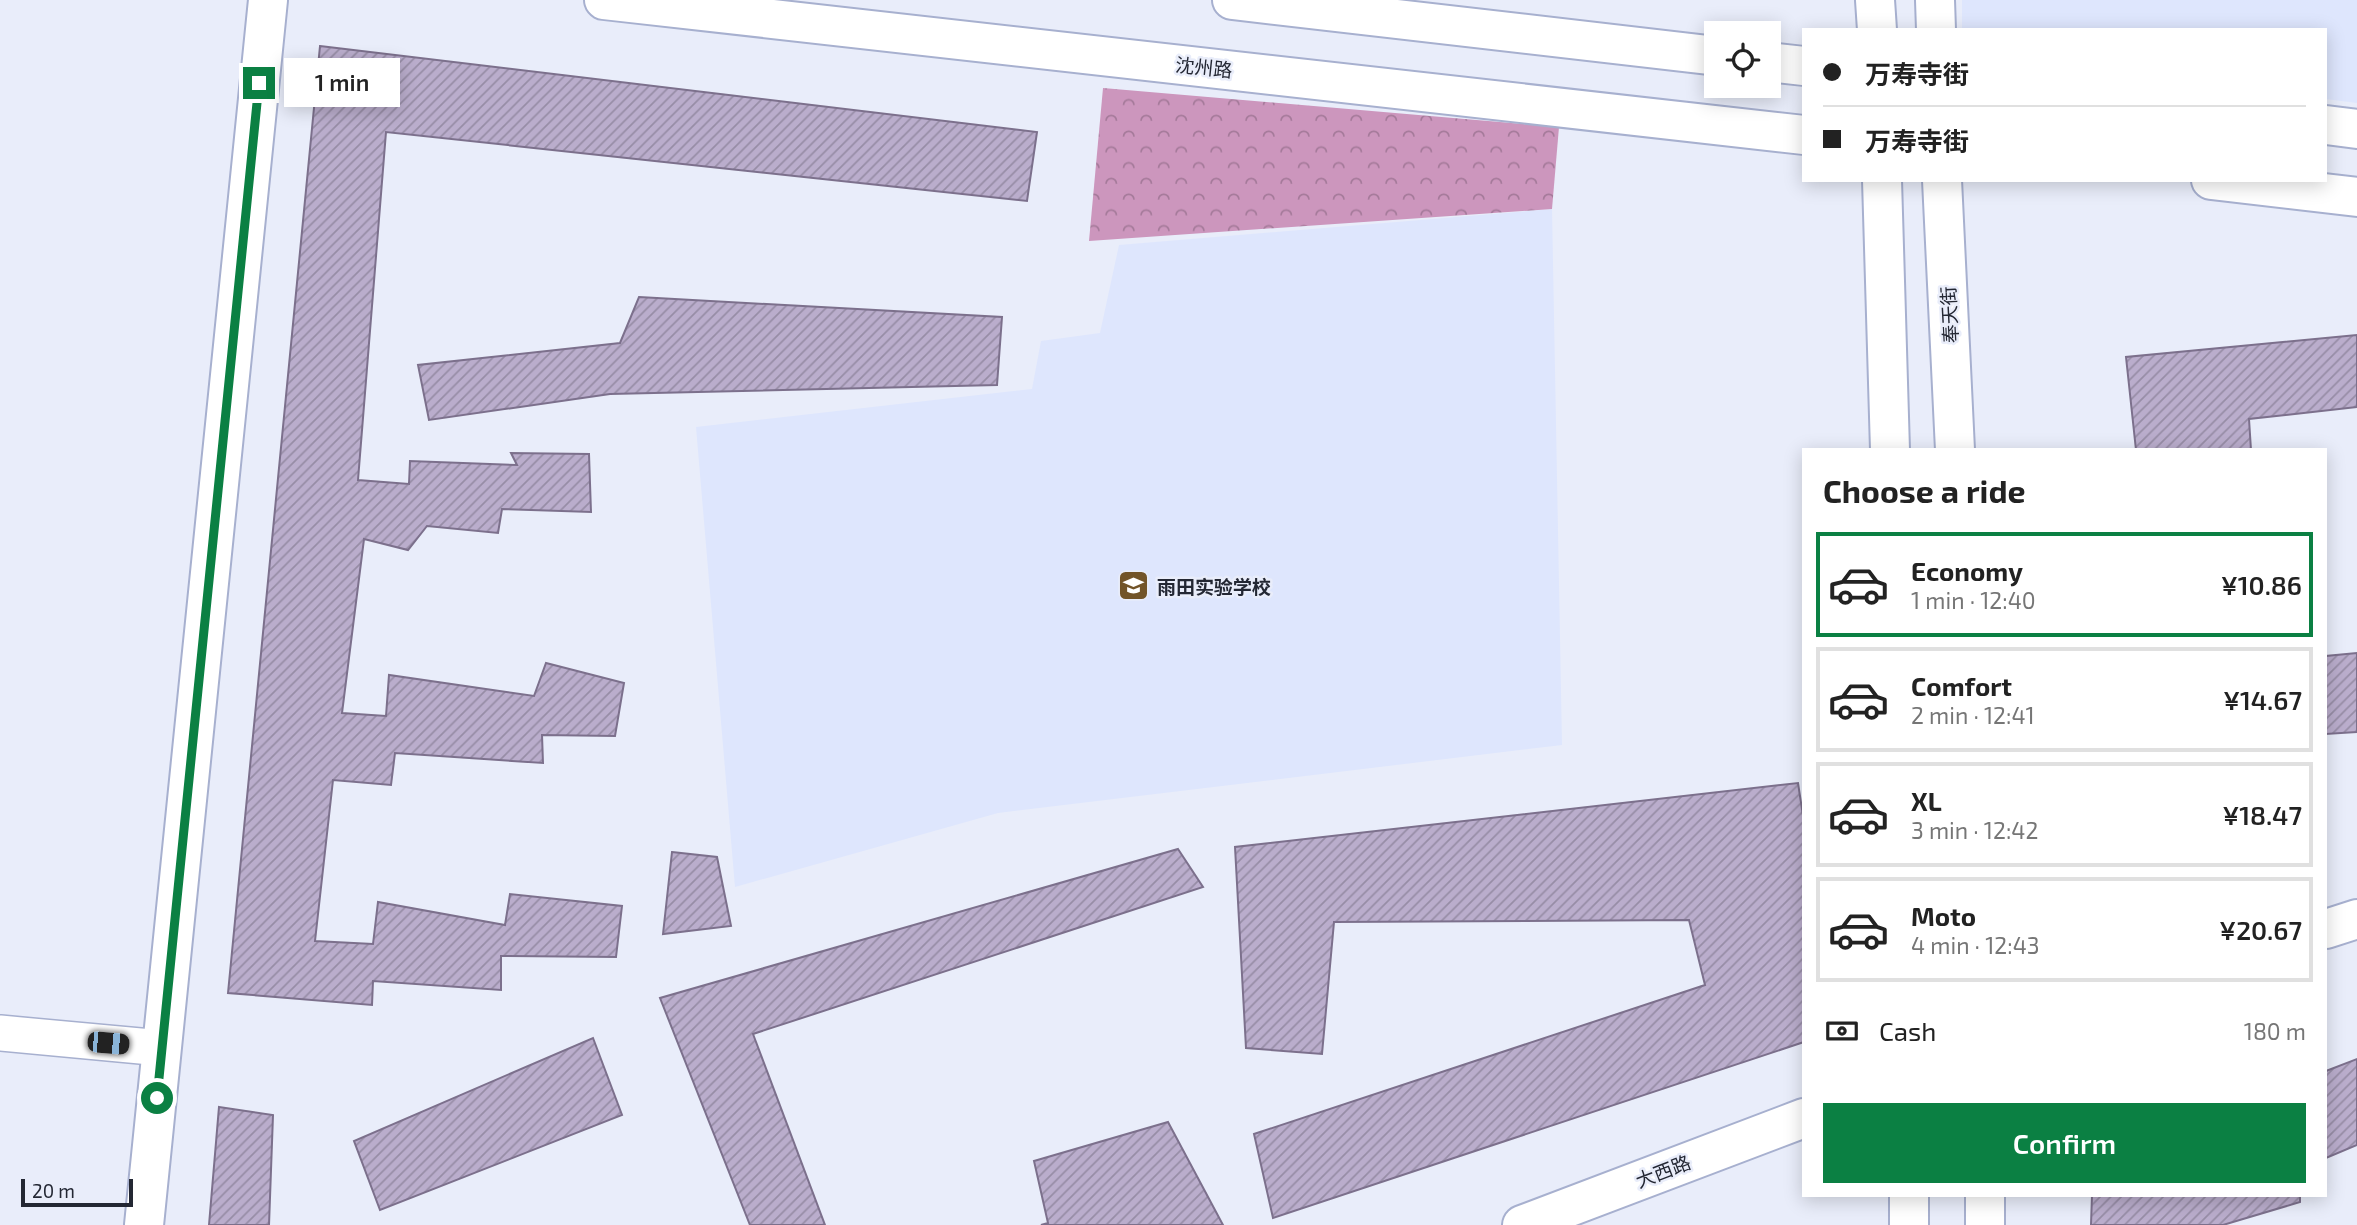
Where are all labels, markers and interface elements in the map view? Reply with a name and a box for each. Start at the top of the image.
map controls [1704,21,1781,98]
button: locate [1704,21,1781,98]
street label: 沈州路 [1174,53,1234,81]
callout: 1 min [284,58,399,108]
text: 万寿寺街 [1865,58,1969,89]
route end [243,67,275,99]
text: 1 min [315,68,369,96]
text: 万寿寺街 [1865,125,1969,156]
street label: 奉天街 [1936,286,1962,344]
text: Choose a ride [1823,471,2026,509]
icon: car [1827,553,1890,616]
text: Economy [1911,555,2023,586]
school or university icon: 雨田实验学校 [1117,569,1151,603]
text: ¥10.86 [2221,569,2302,600]
place label: 雨田实验学校 [1157,575,1271,598]
text: 1 min · 12:40 [1911,586,2036,614]
icon: car [1827,668,1890,731]
text: Comfort [1911,670,2012,701]
text: ¥14.67 [2223,684,2302,715]
text: 2 min · 12:41 [1911,701,2035,729]
icon: car [1827,783,1890,846]
text: XL [1911,785,1942,816]
text: ¥18.47 [2222,799,2302,830]
text: 3 min · 12:42 [1911,816,2038,844]
icon: car [1827,898,1890,961]
text: Moto [1911,900,1976,931]
text: ¥20.67 [2219,914,2302,945]
text: 4 min · 12:43 [1911,931,2040,959]
icon: cash [1823,1012,1861,1050]
text: Cash [1879,1015,1936,1046]
text: 180 m [2244,1017,2306,1045]
car [87,1031,130,1055]
route start [141,1082,173,1114]
button: Confirm [1823,1103,2306,1183]
street label: 大西路 [1632,1150,1694,1192]
scale bar [21,1176,133,1208]
text: 20 m [32,1179,75,1202]

